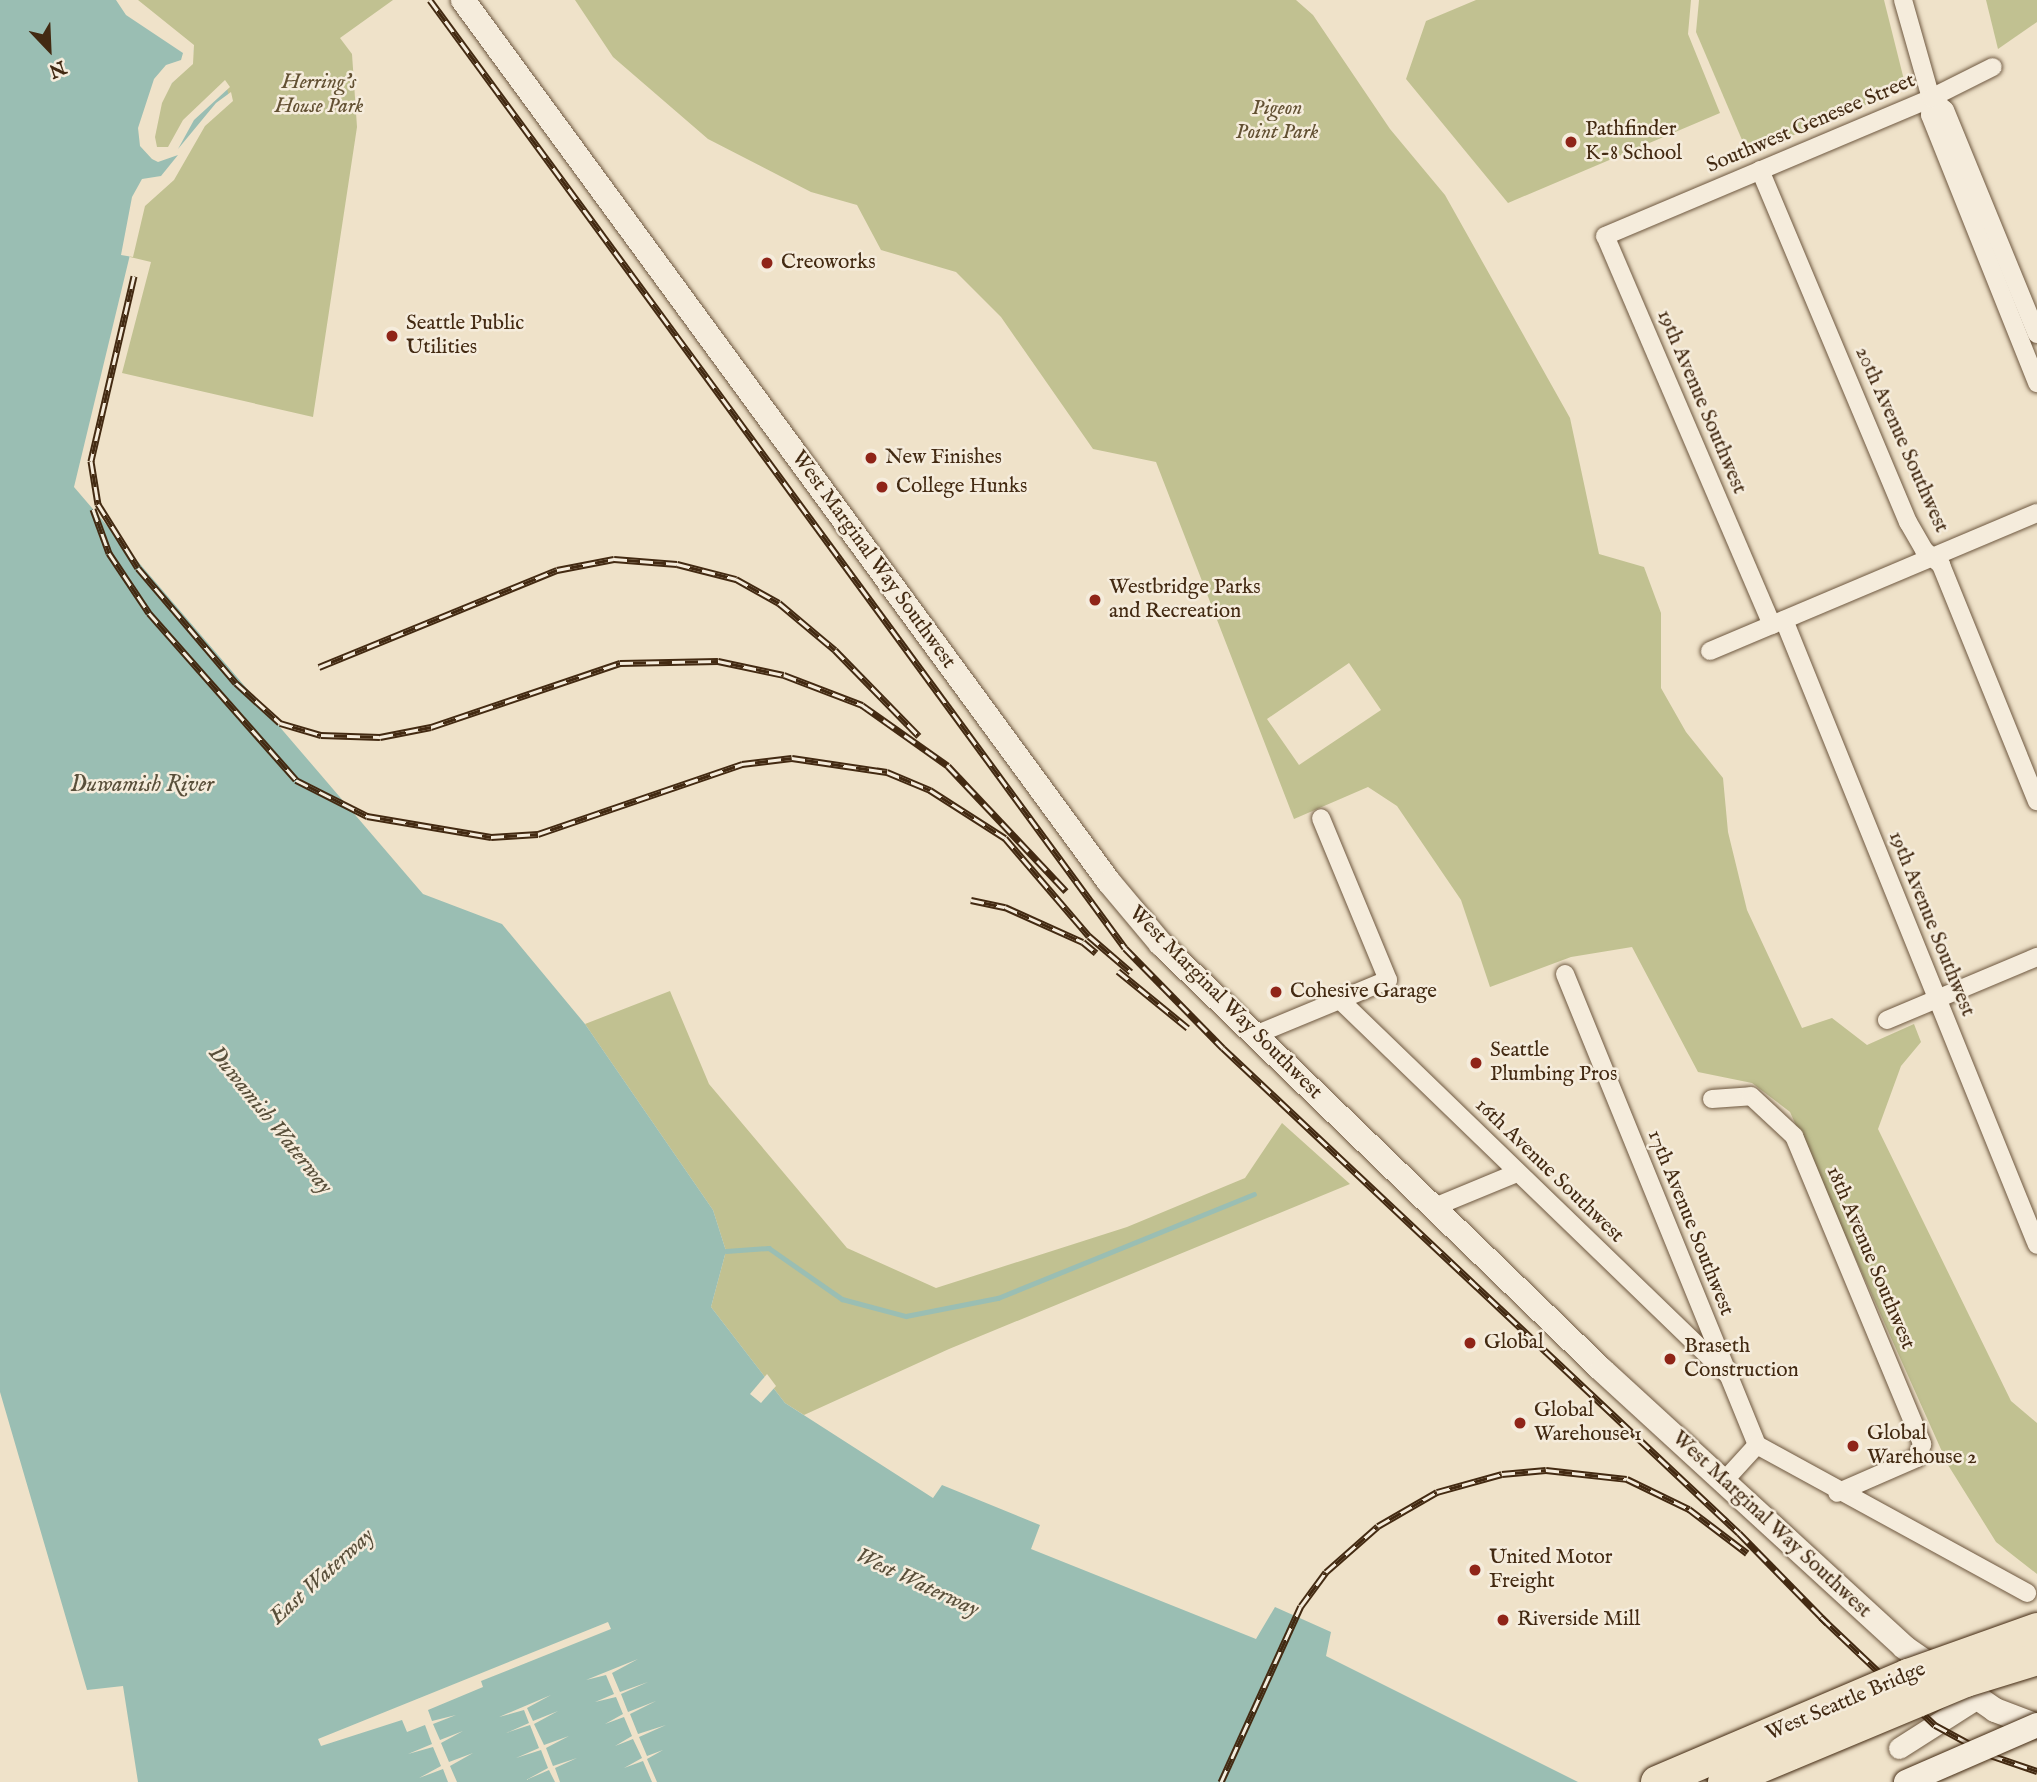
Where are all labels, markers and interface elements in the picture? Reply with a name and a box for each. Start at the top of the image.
north arrow [14,14,84,84]
text: N [45,54,69,83]
street label: Southwest Genesee Street [1703,69,1919,179]
park label: Herring's House Park [275,70,363,120]
park label: Pigeon Point Park [1236,96,1318,146]
place label: Pathfinder K-8 School [1585,117,1682,167]
marker: Pathfinder K-8 School [1563,134,1579,150]
place label: Creoworks [781,250,876,276]
marker: Creoworks [759,255,775,271]
street label: 19th Avenue Southwest [1651,306,1751,498]
place label: Seattle Public Utilities [406,311,524,361]
marker: Seattle Public Utilities [384,328,400,344]
street label: 20th Avenue Southwest [1849,343,1953,537]
place label: New Finishes [885,445,1002,471]
street label: West Marginal Way Southwest [785,446,961,674]
marker: New Finishes [863,450,879,466]
place label: College Hunks [896,474,1027,500]
marker: College Hunks [874,479,890,495]
place label: Westbridge Parks and Recreation [1109,575,1261,625]
marker: Westbridge Parks and Recreation [1087,592,1103,608]
water label: Duwamish River [70,771,214,799]
street label: 19th Avenue Southwest [1882,828,1980,1020]
street label: West Marginal Way Southwest [1123,901,1327,1105]
place label: Cohesive Garage [1290,979,1437,1005]
marker: Cohesive Garage [1268,984,1284,1000]
place label: Seattle Plumbing Pros [1490,1038,1617,1088]
water label: Duwamish Waterway [202,1040,338,1200]
marker: Seattle Plumbing Pros [1468,1055,1484,1071]
street label: 16th Avenue Southwest [1469,1093,1629,1249]
street label: 17th Avenue Southwest [1641,1126,1739,1320]
street label: 18th Avenue Southwest [1820,1163,1920,1353]
place label: Global [1484,1330,1544,1356]
place label: Braseth Construction [1684,1334,1799,1384]
marker: Global [1462,1335,1478,1351]
marker: Braseth Construction [1662,1351,1678,1367]
place label: Global Warehouse 1 [1534,1398,1642,1448]
marker: Global Warehouse 1 [1512,1415,1528,1431]
place label: Global Warehouse 2 [1867,1421,1977,1471]
street label: West Marginal Way Southwest [1666,1426,1876,1624]
marker: Global Warehouse 2 [1845,1438,1861,1454]
water label: East Waterway [264,1523,380,1631]
water label: West Waterway [851,1542,983,1624]
place label: United Motor Freight [1489,1545,1613,1595]
marker: United Motor Freight [1467,1562,1483,1578]
place label: Riverside Mill [1517,1607,1640,1633]
marker: Riverside Mill [1495,1612,1511,1628]
street label: West Seattle Bridge [1762,1657,1930,1747]

